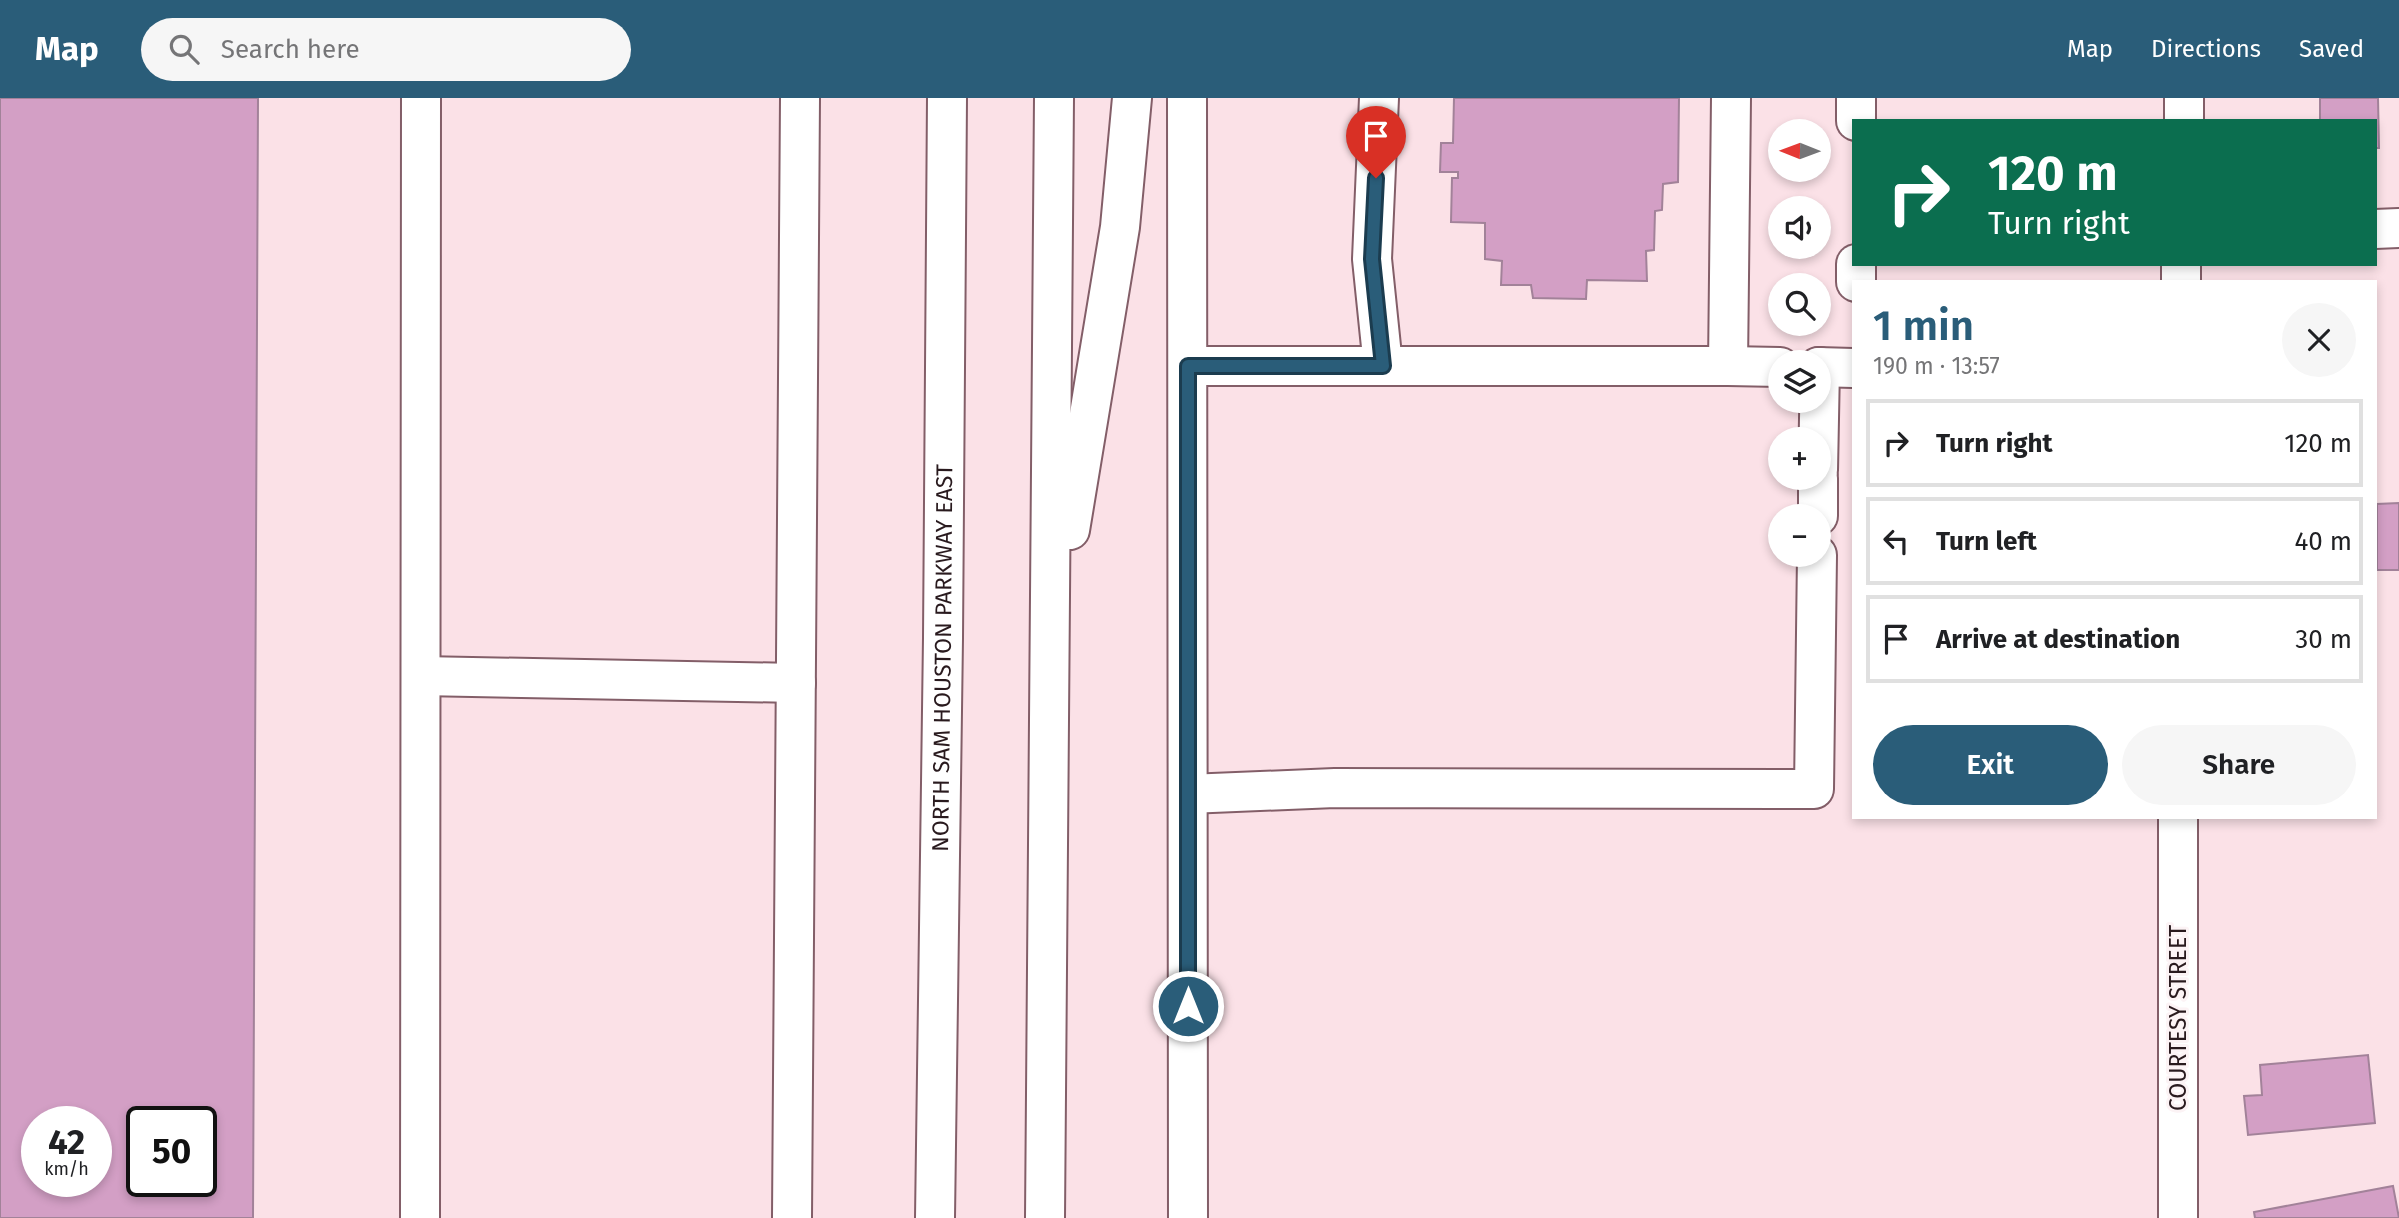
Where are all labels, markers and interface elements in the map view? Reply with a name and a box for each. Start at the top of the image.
search box [141,18,631,81]
text: Map [35,29,99,69]
icon: search [165,30,203,68]
text: Search here [221,34,360,65]
text: Map [2067,35,2113,63]
text: Directions [2151,35,2261,63]
text: Saved [2299,35,2364,63]
pin [1346,106,1406,178]
icon: arrive [1357,117,1395,155]
north arrow [1768,119,1830,182]
map controls [1768,119,1831,567]
text: 120 m [1988,144,2118,203]
icon: right [1873,147,1964,238]
button: sound [1768,196,1831,259]
text: Turn right [1988,204,2130,242]
button: search [1768,273,1831,336]
text: 1 min [1873,301,1974,351]
button: close [2282,303,2356,377]
button: layers [1768,350,1831,413]
text: 190 m · 13:57 [1873,352,2000,380]
icon: right [1877,424,1915,462]
button: + [1768,427,1831,490]
text: Turn right [1936,428,2053,459]
text: 120 m [2284,428,2352,459]
street label: NORTH SAM HOUSTON PARKWAY EAST [926,464,958,852]
button: − [1768,504,1831,567]
icon: left [1877,522,1915,560]
text: Turn left [1936,526,2037,557]
text: 40 m [2294,526,2352,557]
icon: arrive [1877,620,1915,658]
text: Arrive at destination [1936,624,2180,655]
text: 30 m [2295,624,2352,655]
button: Exit [1873,725,2108,805]
button: Share [2122,725,2356,805]
street label: COURTESY STREET [2164,925,2192,1111]
position arrow [1151,969,1225,1043]
speed limit sign: 50 [126,1106,217,1197]
text: 42 [48,1121,85,1163]
text: km/h [44,1158,89,1180]

